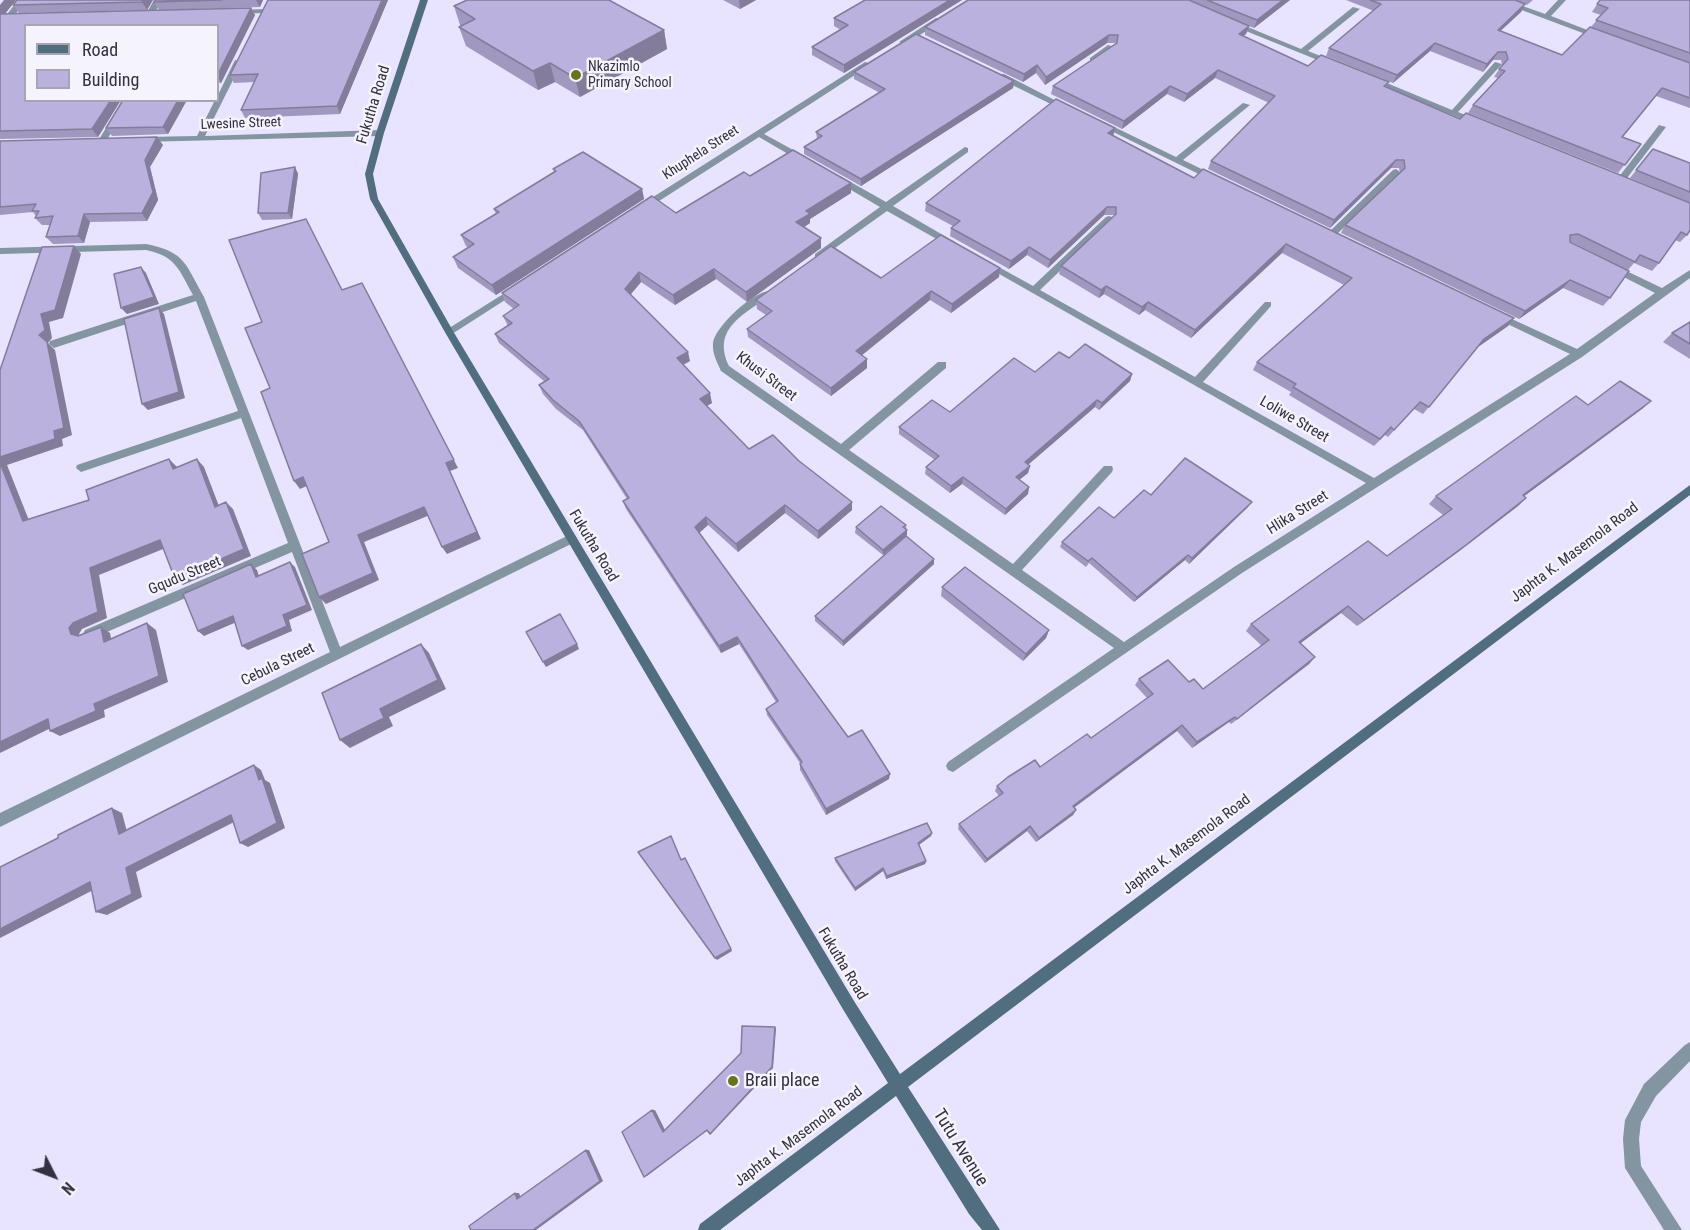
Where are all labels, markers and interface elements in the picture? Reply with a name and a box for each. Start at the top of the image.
legend [24,24,219,102]
text: Road [82,39,118,60]
place label: Nkazimlo Primary School [588,59,672,92]
street label: Fukutha Road [354,64,394,146]
marker: Nkazimlo Primary School [569,68,583,82]
text: Building [82,69,139,90]
street label: Lwesine Street [200,114,282,134]
street label: Khuphela Street [660,122,742,184]
street label: Khusi Street [732,348,800,406]
street label: Loliwe Street [1256,393,1332,447]
street label: Hlika Street [1264,487,1332,539]
street label: Japhta K. Masemola Road [1508,499,1642,607]
street label: Fukutha Road [564,507,622,585]
street label: Gqudu Street [146,553,224,599]
street label: Cebula Street [238,640,318,690]
street label: Japhta K. Masemola Road [1120,791,1254,899]
street label: Fukutha Road [813,925,871,1003]
place label: Braii place [745,1070,819,1092]
marker: Braii place [726,1074,740,1088]
street label: Japhta K. Masemola Road [732,1083,866,1191]
street label: Tutu Avenue [928,1105,992,1191]
north arrow [24,1146,84,1206]
text: N [57,1178,78,1198]

